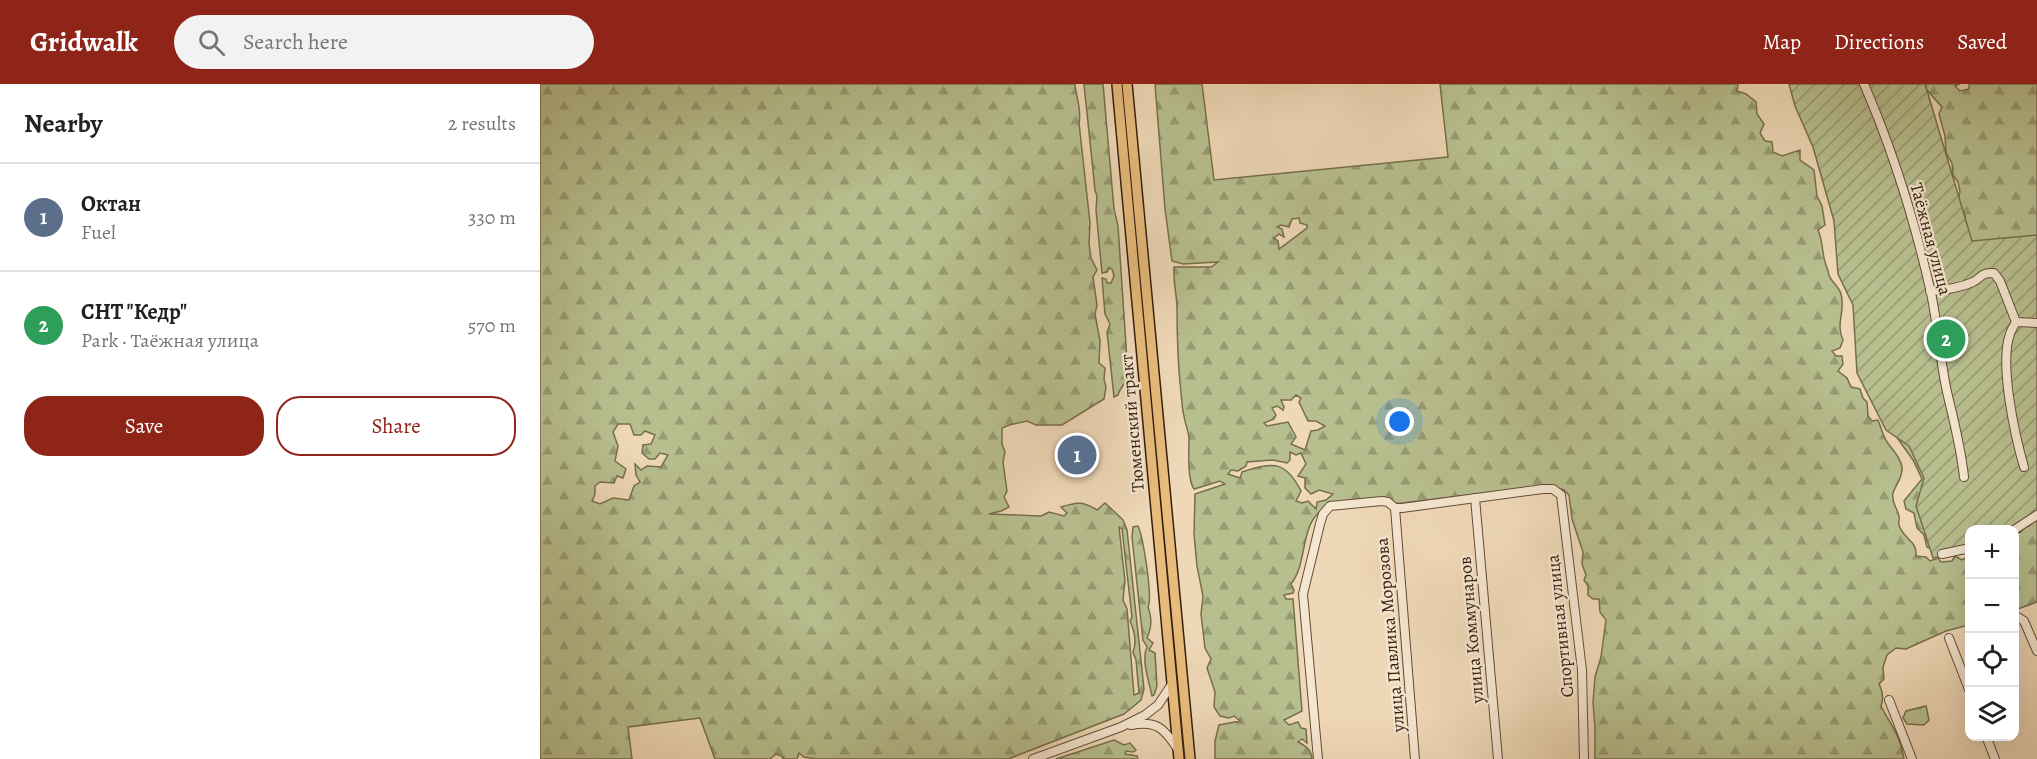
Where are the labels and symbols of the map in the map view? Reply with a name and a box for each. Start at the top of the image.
street label: Таёжная улица [1904,180,1958,299]
pin: 2 [1926,316,1966,362]
street label: Тюменский тракт [1114,353,1150,493]
your location [1385,407,1414,436]
pin: 1 [1058,432,1096,478]
street label: улица Павлика Морозова [1369,536,1411,734]
street label: Спортивная улица [1540,553,1579,699]
street label: улица Коммунаров [1453,555,1489,706]

